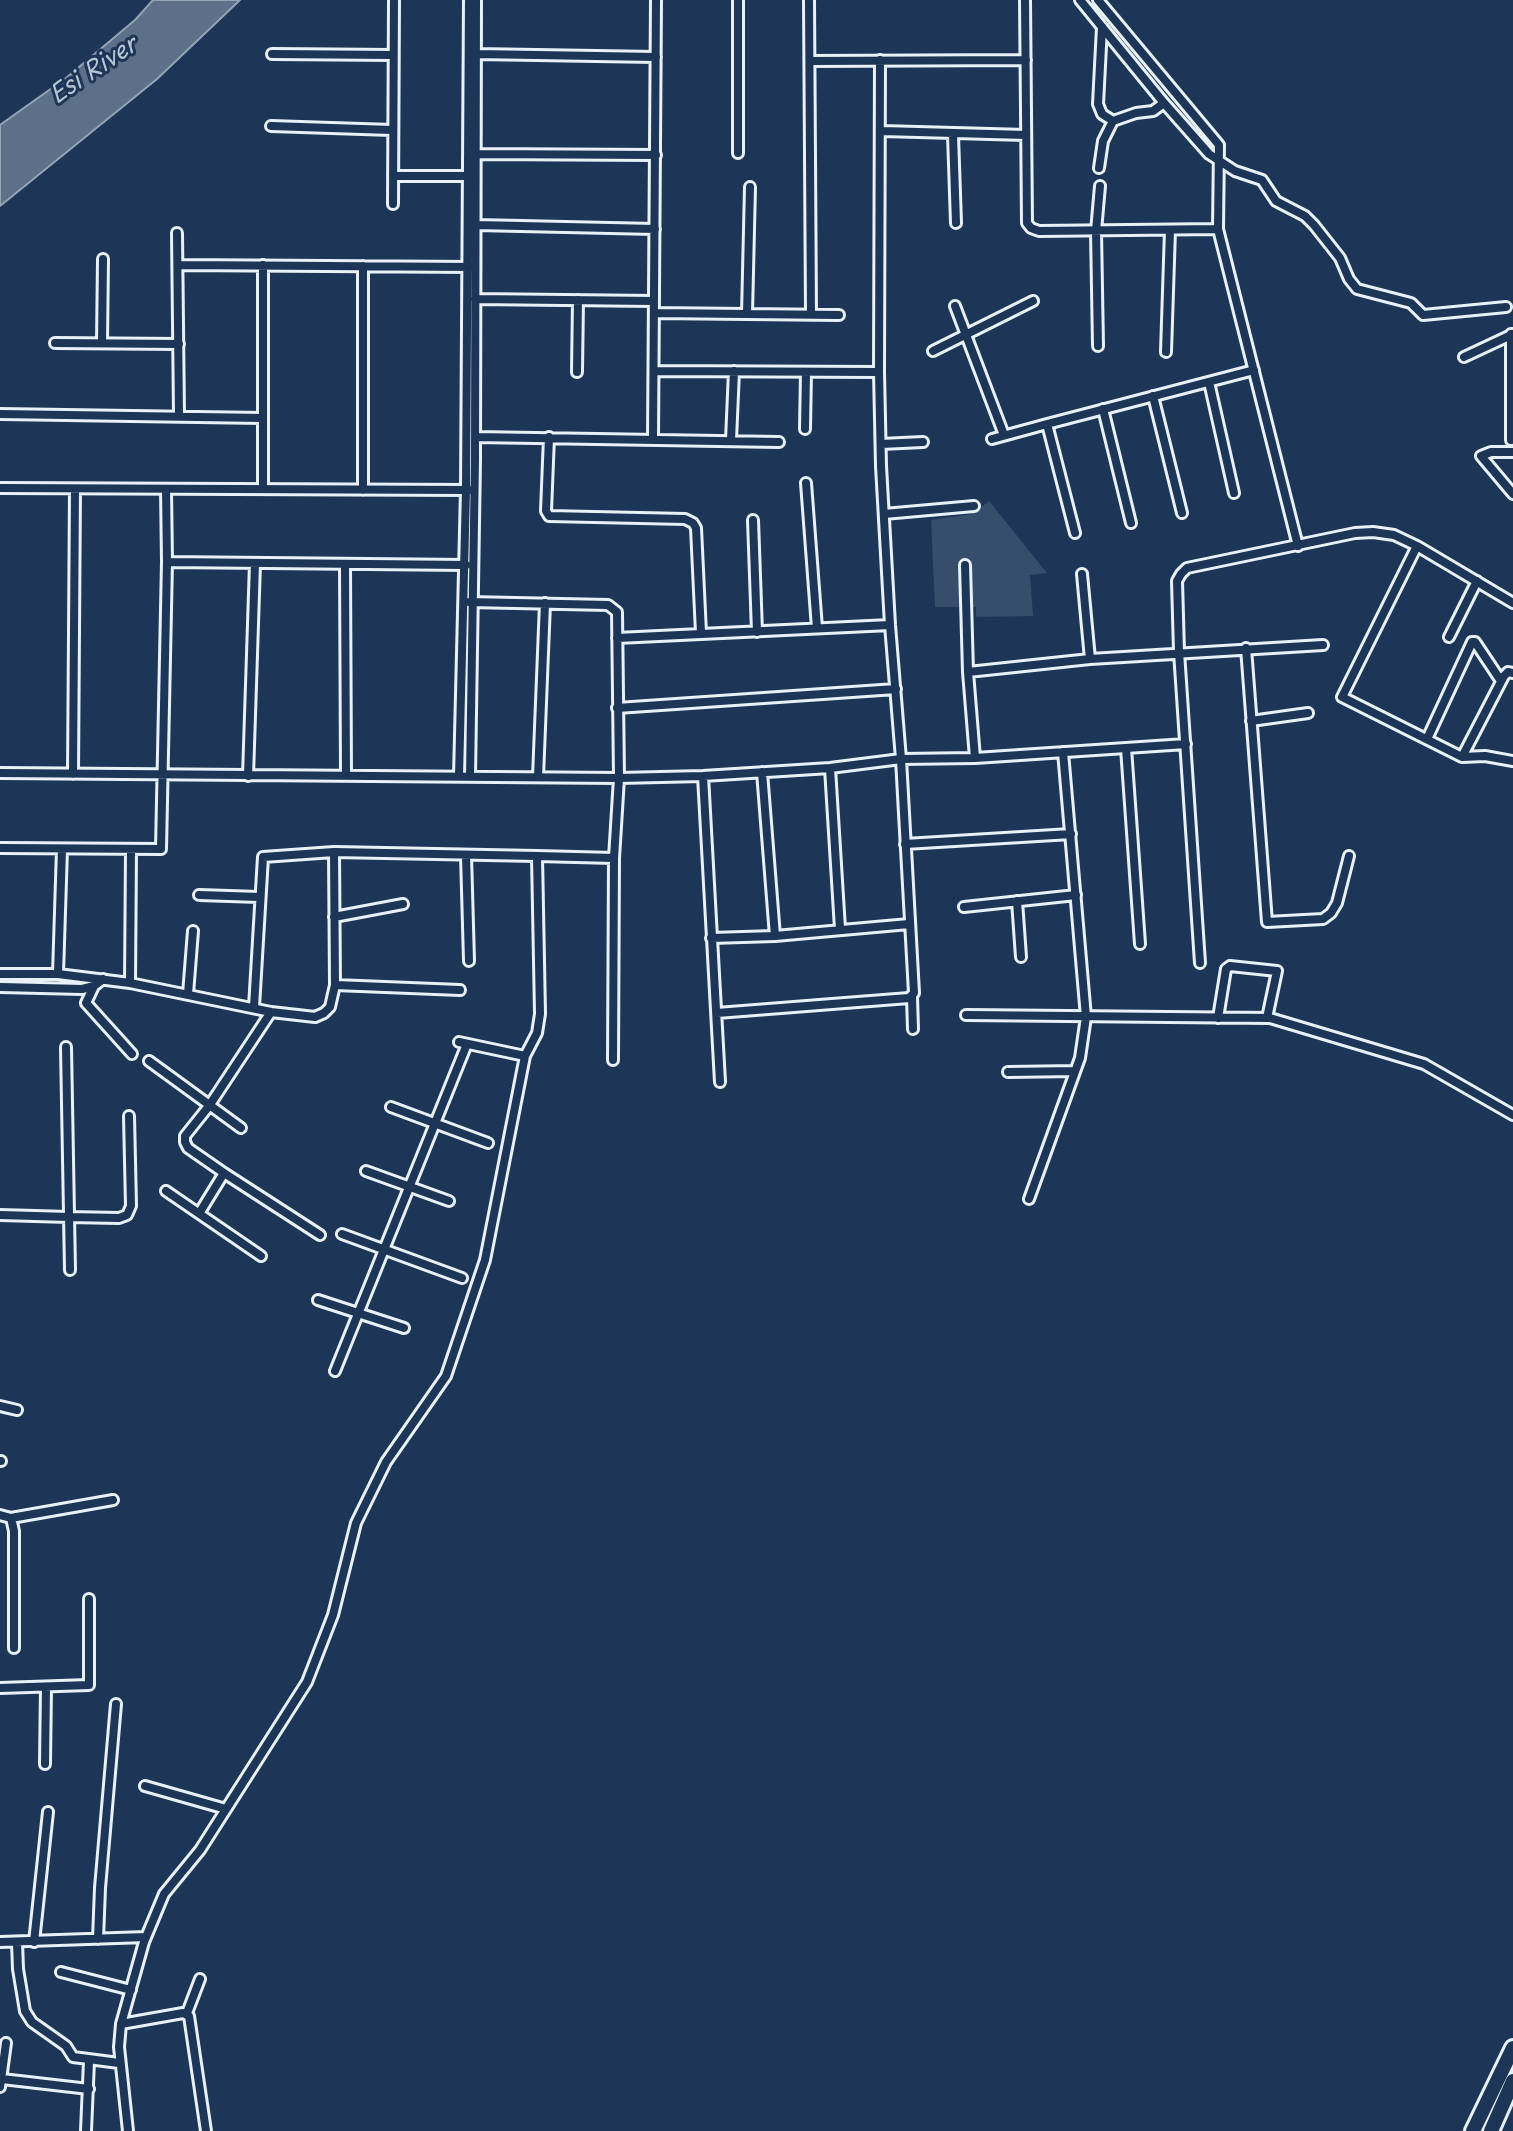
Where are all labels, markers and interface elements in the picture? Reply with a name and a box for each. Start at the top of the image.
water label: Esi River [45,31,143,111]

